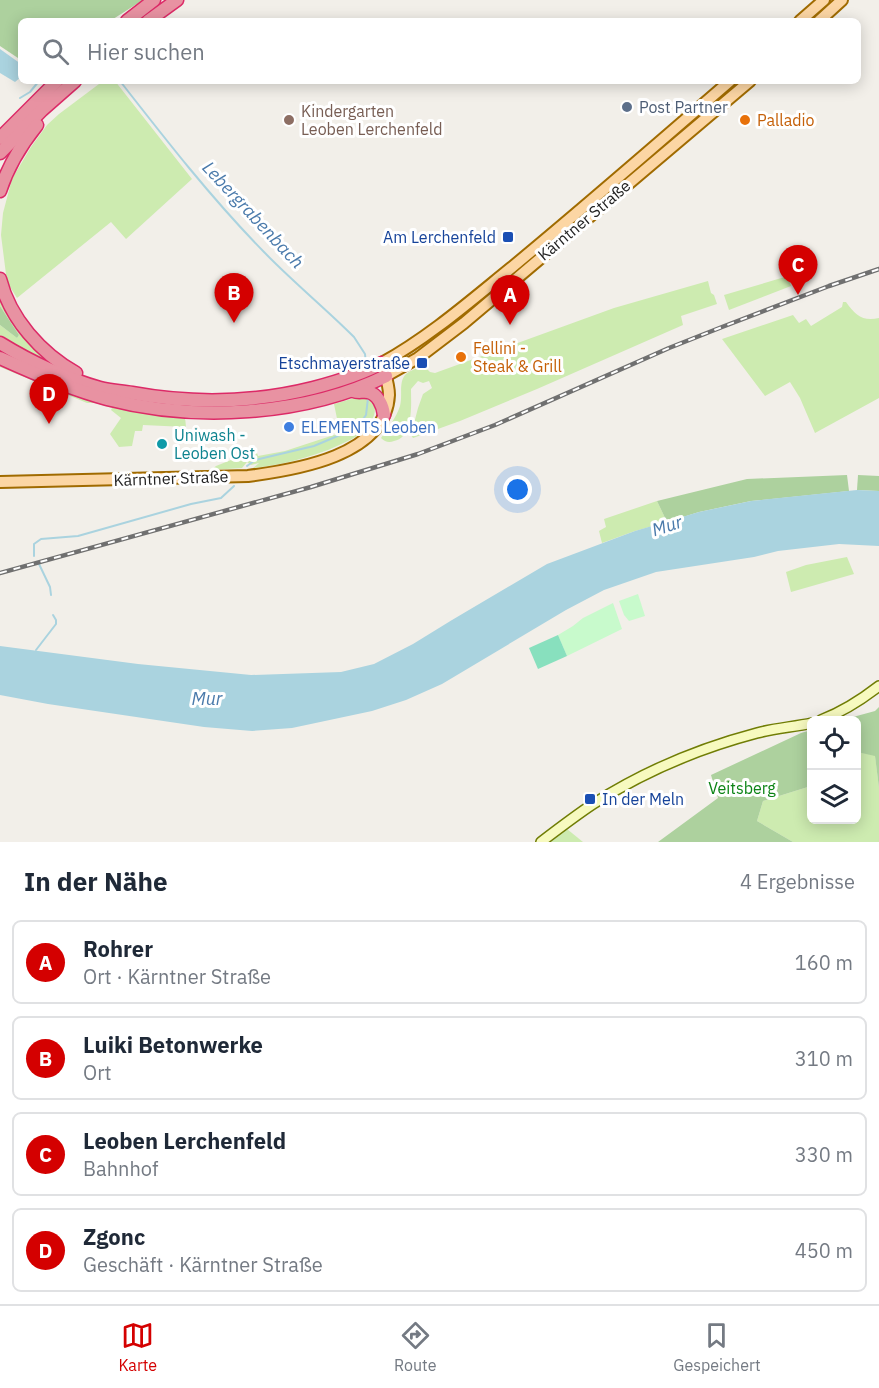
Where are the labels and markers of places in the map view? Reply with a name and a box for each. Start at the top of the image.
place label: Post Partner [639,97,728,117]
marker: Post Partner [620,100,634,114]
place label: Kindergarten Leoben Lerchenfeld [301,101,443,139]
place label: Palladio [757,110,815,130]
marker: Kindergarten Leoben Lerchenfeld [282,113,296,127]
marker: Palladio [738,113,752,127]
place label: Am Lerchenfeld [383,227,496,247]
marker: Am Lerchenfeld [501,230,515,244]
pin: C [778,246,818,295]
pin: B [214,274,254,323]
pin: A [490,276,530,325]
place label: Fellini - Steak & Grill [473,338,562,376]
marker: Fellini - Steak & Grill [454,350,468,364]
place label: Etschmayerstraße [278,353,410,373]
marker: Etschmayerstraße [415,356,429,370]
pin: D [29,374,68,424]
place label: ELEMENTS Leoben [301,417,436,437]
marker: ELEMENTS Leoben [282,420,296,434]
place label: Uniwash - Leoben Ost [174,425,255,463]
marker: Uniwash - Leoben Ost [155,437,169,451]
place label: In der Meln [602,789,684,809]
marker: In der Meln [583,792,597,806]

